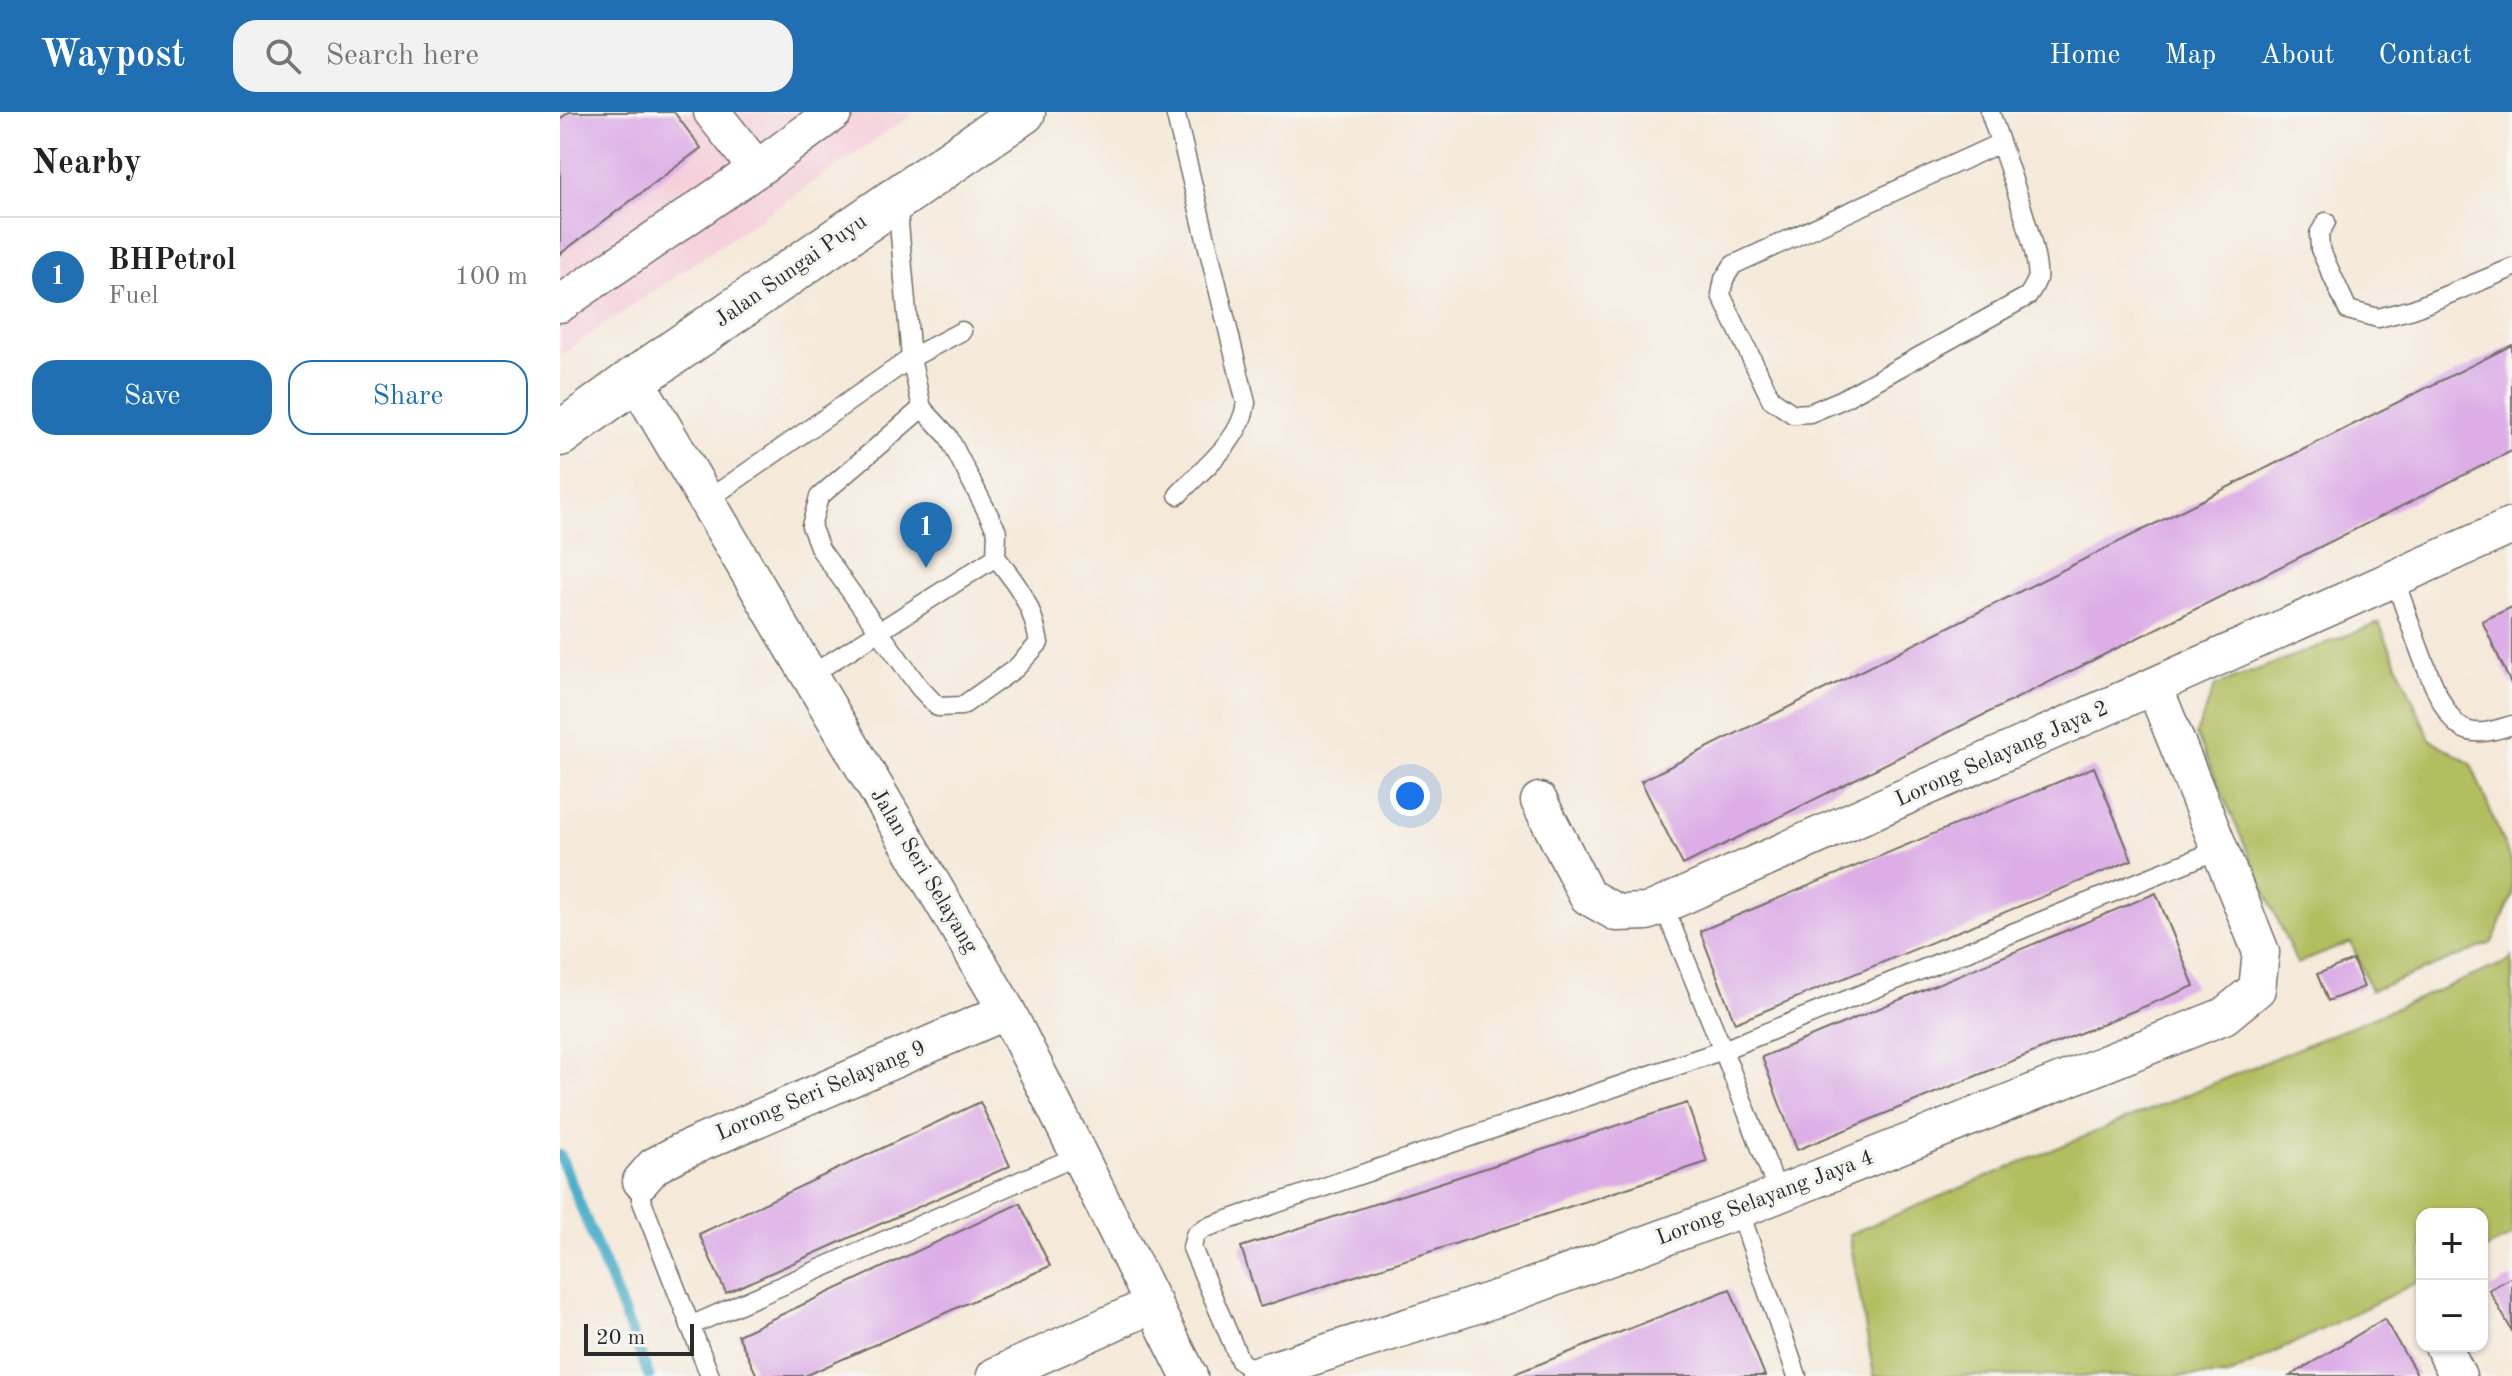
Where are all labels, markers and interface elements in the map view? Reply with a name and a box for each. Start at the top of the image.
search box [233,20,793,92]
icon: search [261,34,305,78]
text: Waypost [40,37,185,75]
text: Search here [325,41,479,71]
text: Home [2049,42,2120,70]
text: Map [2164,42,2216,70]
text: About [2260,42,2335,70]
text: Contact [2379,42,2472,70]
text: Nearby [32,147,142,181]
street label: Jalan Sungai Puyu [711,210,871,332]
text: BHPetrol [108,246,236,276]
text: 1 [50,264,66,290]
text: 100 m [455,264,528,290]
text: Fuel [108,283,158,309]
button: Save [32,360,272,435]
button: Share [288,360,528,435]
pin: 1 [900,502,952,568]
street label: Lorong Selayang Jaya 2 [1892,697,2112,811]
your location [1390,776,1430,816]
street label: Jalan Seri Selayang [866,785,982,957]
street label: Lorong Seri Selayang 9 [713,1037,929,1145]
street label: Lorong Selayang Jaya 4 [1653,1146,1877,1250]
map controls [2416,1208,2488,1352]
button: + [2416,1208,2488,1280]
button: − [2416,1280,2488,1352]
scale bar [584,1320,694,1356]
text: 20 m [596,1327,645,1349]

